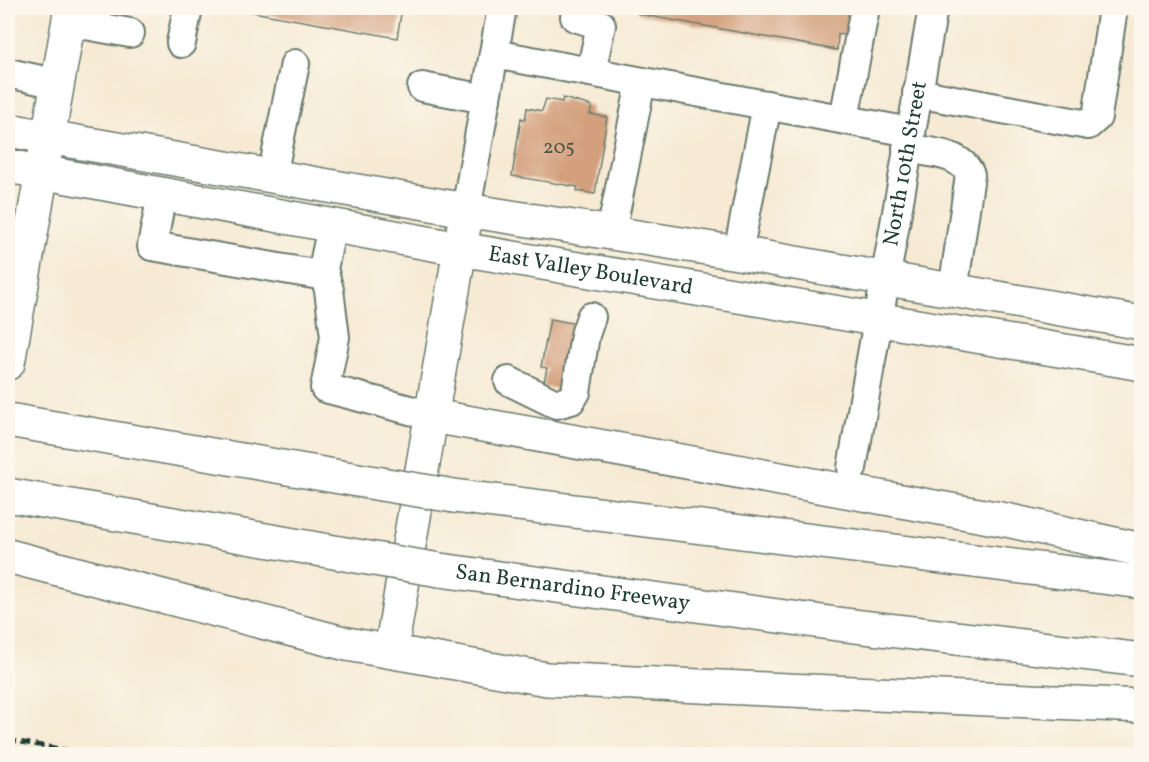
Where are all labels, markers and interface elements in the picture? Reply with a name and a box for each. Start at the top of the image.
street label: North 10th Street [876,78,935,249]
house number: 205 [543,134,575,162]
street label: East Valley Boulevard [486,239,695,304]
street label: San Bernardino Freeway [454,557,692,619]

